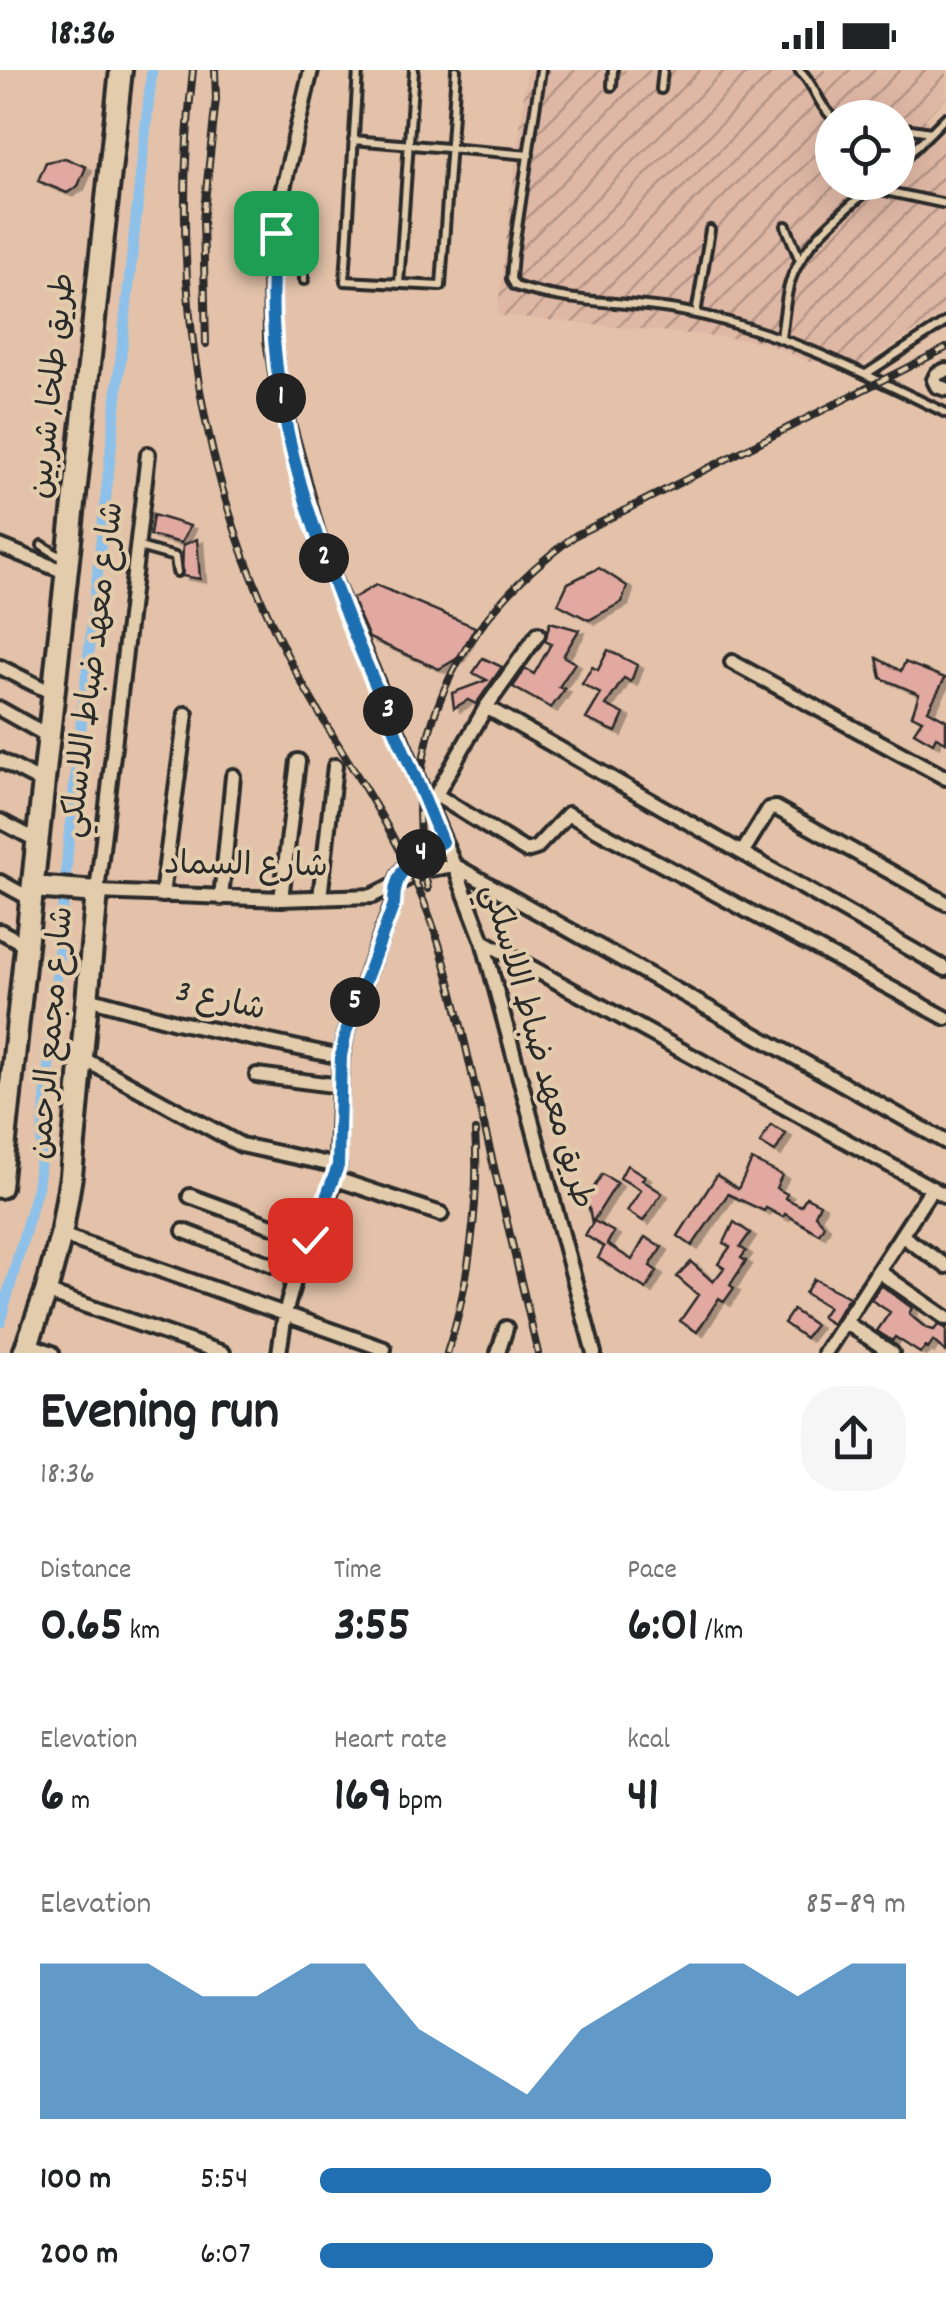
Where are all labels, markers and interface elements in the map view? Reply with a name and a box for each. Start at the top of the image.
text: 18:36 [50,8,115,63]
map controls [815,100,915,200]
button: locate [815,100,915,200]
pin [234,191,319,276]
icon: arrive [249,206,304,261]
street label: طريق طلخا, شربين [20,271,90,501]
pin: 1 [256,373,306,423]
text: 1 [278,378,284,418]
street label: شارع معهد ضباط اللاسلكي [52,499,138,841]
pin: 2 [299,533,349,583]
text: 2 [318,538,330,578]
pin: 3 [363,686,413,736]
text: 3 [382,691,394,731]
pin: 4 [396,829,446,879]
text: 4 [415,834,427,874]
street label: شارع السماد [164,844,328,892]
street label: طريق معهد ضباط اللاسلكي [467,879,603,1215]
street label: شارع مجمع الرحمن [20,905,88,1161]
street label: شارع 3 [171,970,269,1036]
pin: 5 [330,977,380,1027]
text: 5 [349,982,361,1022]
pin [268,1198,353,1283]
icon: check [283,1213,338,1268]
text: Evening run [40,1376,279,1455]
button: share [801,1386,906,1491]
text: 18:36 [40,1453,95,1499]
text: Distance [40,1552,131,1592]
text: Time [334,1552,382,1592]
text: Pace [627,1552,677,1592]
text: 0.65 [40,1592,123,1664]
text: 3:55 [334,1592,410,1664]
text: 6:01 [627,1592,698,1664]
text: km [123,1613,160,1653]
text: /km [698,1613,743,1653]
text: Elevation [40,1722,137,1762]
text: Heart rate [334,1722,447,1762]
text: kcal [627,1722,670,1762]
text: 6 [40,1762,65,1834]
text: 169 [334,1762,392,1834]
text: 41 [627,1762,659,1834]
text: m [65,1783,90,1823]
text: bpm [392,1783,443,1823]
text: Elevation [40,1883,151,1929]
text: 85–89 m [806,1883,906,1929]
text: 100 m [40,2158,111,2204]
text: 5:54 [200,2158,248,2204]
text: 200 m [40,2233,118,2279]
text: 6:07 [200,2233,251,2279]

